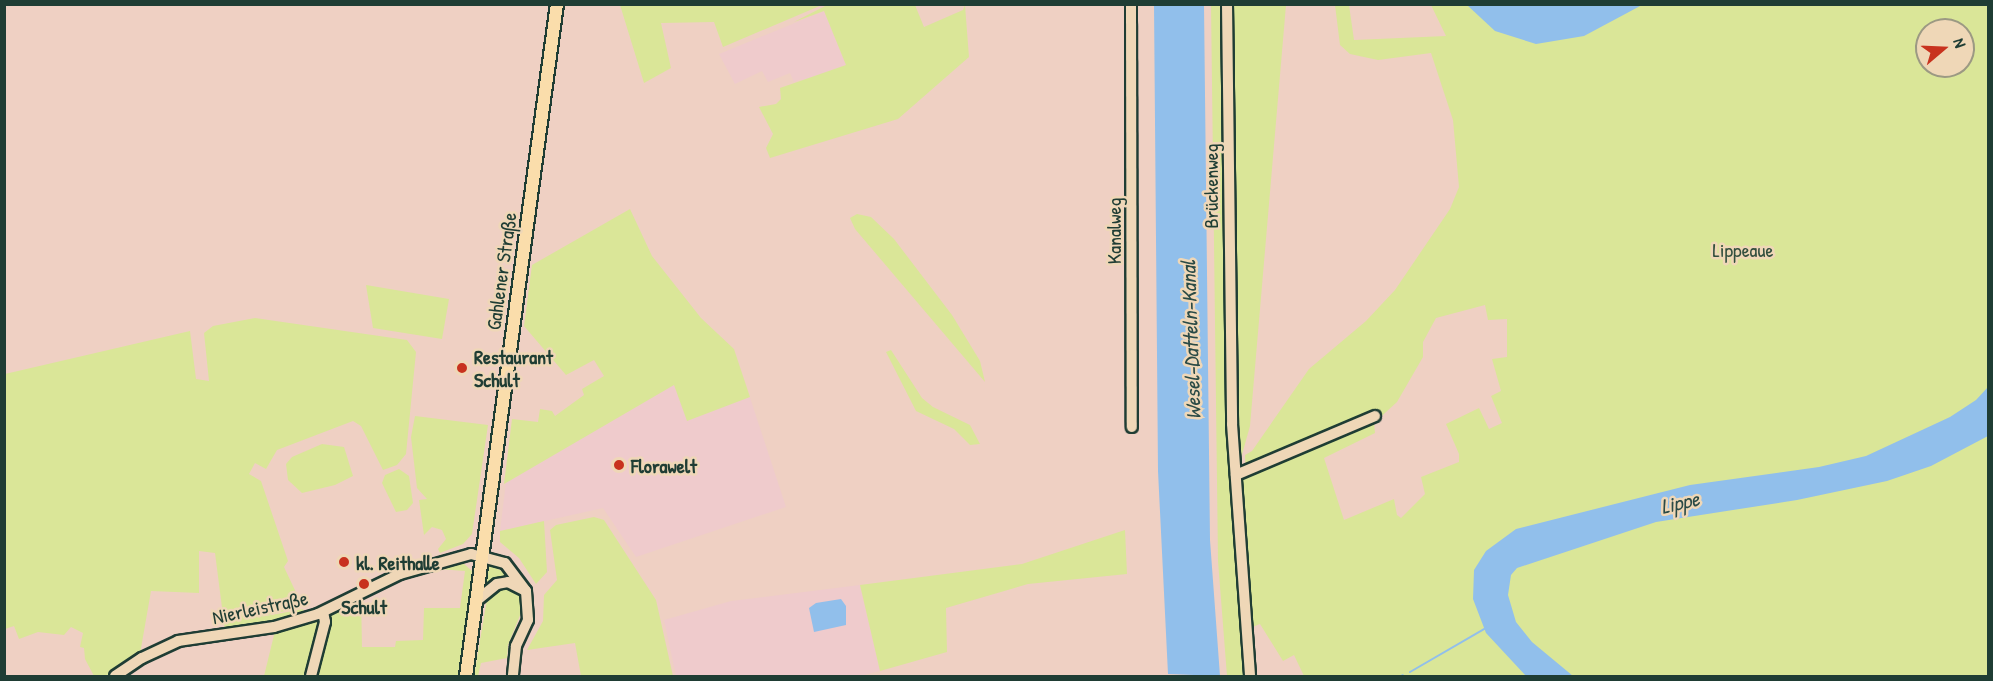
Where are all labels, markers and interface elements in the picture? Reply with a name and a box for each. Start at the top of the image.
north arrow [1915,18,1975,78]
text: N [1948,35,1972,50]
street label: Brückenweg [1198,143,1222,229]
street label: Kanalweg [1101,198,1125,264]
street label: Gahlener Straße [481,211,521,331]
park label: Lippeaue [1713,237,1773,261]
water label: Wesel-Datteln-Kanal [1176,260,1206,420]
place label: Restaurant Schult [474,344,553,391]
marker: Restaurant Schult [455,361,469,375]
place label: Florawelt [631,453,697,477]
marker: Florawelt [612,458,626,472]
water label: Lippe [1658,486,1702,520]
place label: kl. Reithalle [356,550,440,574]
marker: kl. Reithalle [337,555,351,569]
marker: Schult [357,577,371,591]
street label: Nierleistraße [210,585,310,629]
place label: Schult [341,594,387,618]

